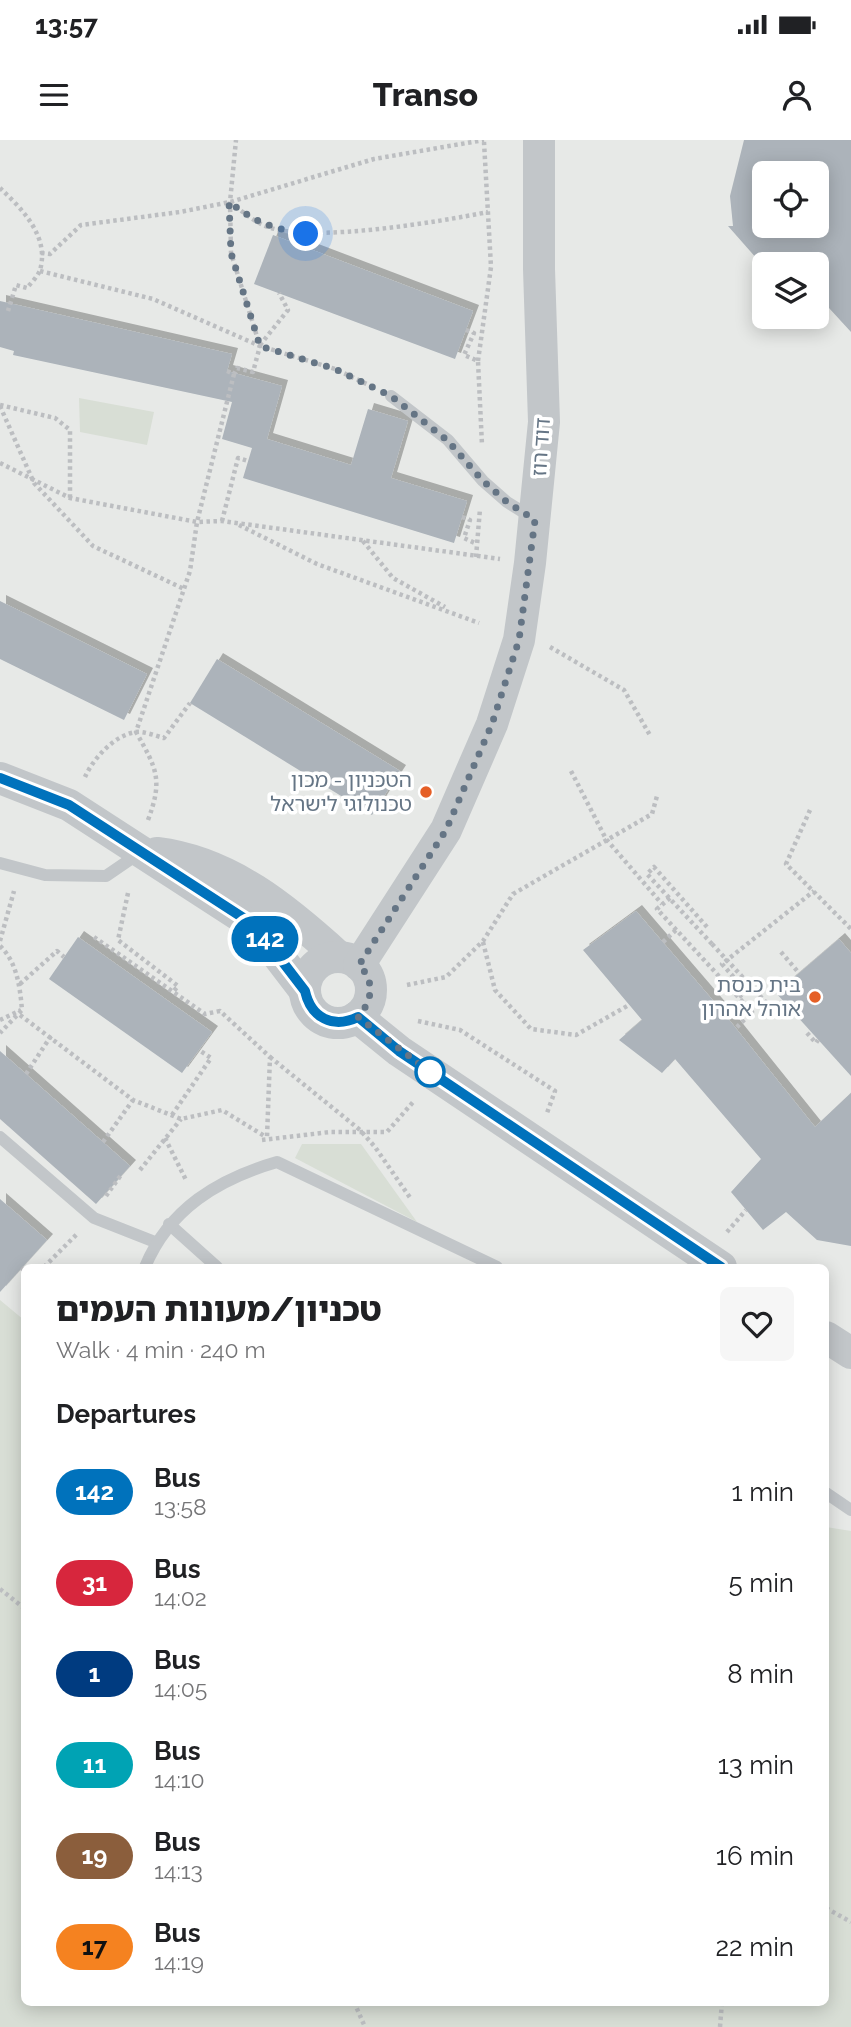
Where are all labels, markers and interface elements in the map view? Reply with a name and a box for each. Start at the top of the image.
text: 13:57 [35,10,98,40]
icon: menu [35,76,73,114]
text: Transo [373,76,478,113]
icon: person [778,76,816,114]
map controls [752,161,829,329]
button: locate [752,161,829,238]
your location [288,216,323,251]
button: layers [752,252,829,329]
street label: דוד רוז [526,417,555,477]
place label: הטכניון - מכון טכנולוגי לישראל [270,767,412,816]
marker: הטכניון - מכון טכנולוגי לישראל [418,784,434,800]
line badge: 142 [225,916,305,962]
text: 142 [245,924,285,953]
place label: בית כנסת אוהל אהרון [701,972,801,1021]
marker: בית כנסת אוהל אהרון [807,989,823,1005]
unlabelled marker [415,1057,445,1087]
button: heart [720,1287,794,1361]
text: טכניון/מעונות העמים [56,1290,382,1329]
text: Walk · 4 min · 240 m [56,1336,266,1363]
text: Departures [56,1399,196,1429]
text: Bus [154,1463,201,1493]
text: 142 [75,1477,114,1506]
text: 1 min [732,1477,794,1507]
text: 13:58 [154,1493,207,1520]
text: Bus [154,1554,201,1584]
text: 31 [82,1568,107,1597]
text: 5 min [728,1568,794,1598]
text: 14:02 [154,1584,207,1611]
text: Bus [154,1645,201,1675]
text: 1 [89,1659,100,1688]
text: 8 min [727,1659,794,1689]
text: 14:05 [154,1675,207,1702]
text: Bus [154,1736,201,1766]
text: 11 [83,1750,106,1779]
text: 13 min [718,1750,794,1780]
text: 14:10 [154,1766,205,1793]
text: Bus [154,1827,201,1857]
text: 19 [82,1841,108,1870]
text: 16 min [716,1841,794,1871]
text: 14:13 [154,1857,203,1884]
text: Bus [154,1918,201,1948]
text: 17 [82,1932,107,1961]
text: 22 min [716,1932,794,1962]
text: 14:19 [154,1948,204,1975]

